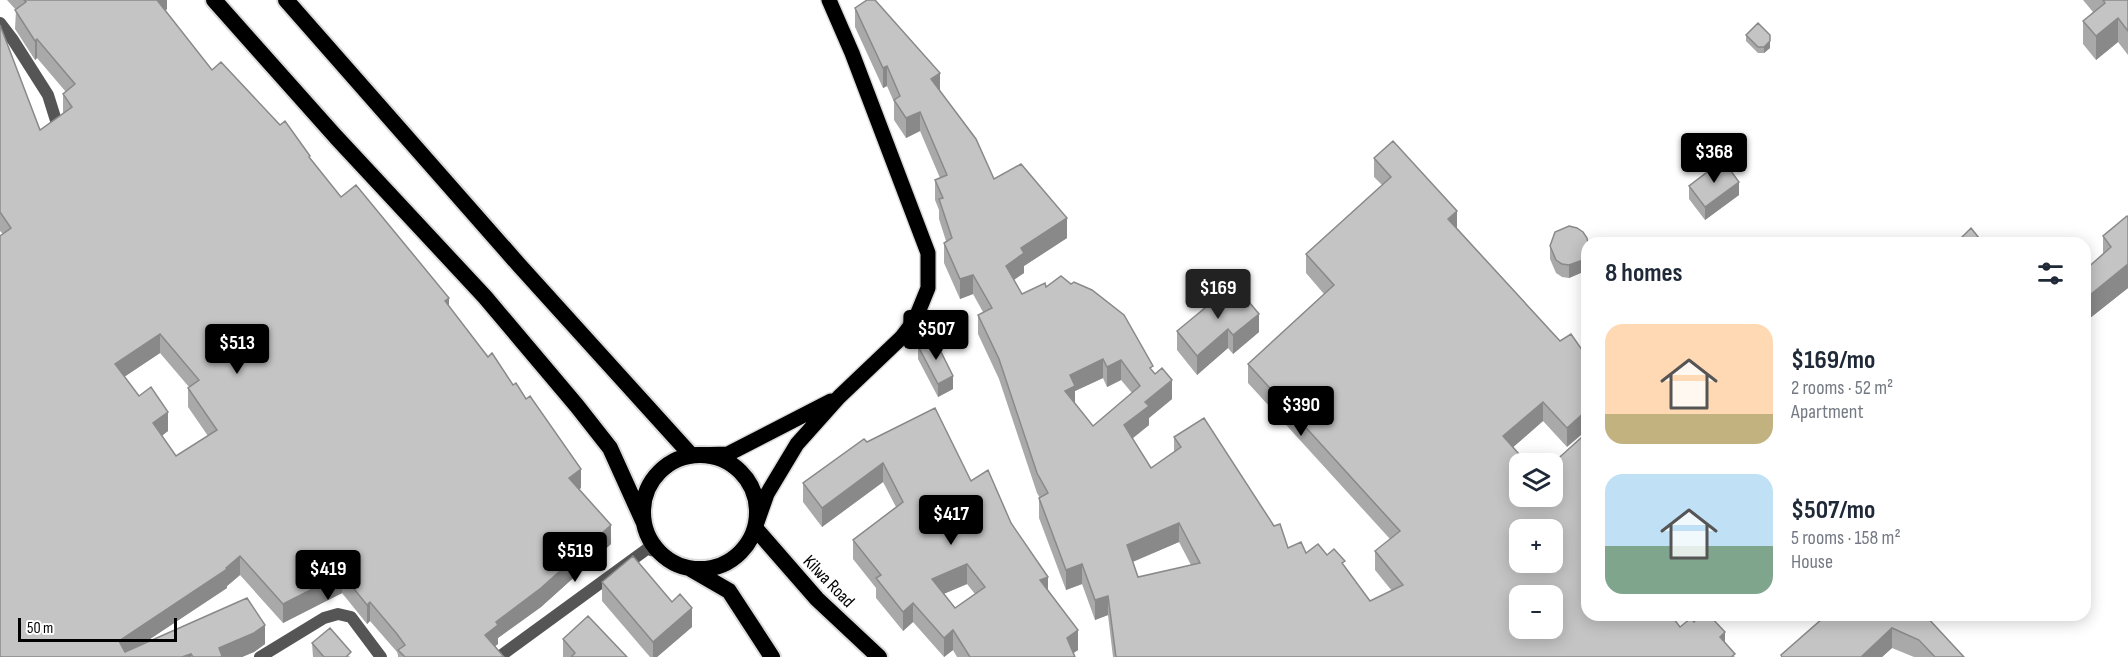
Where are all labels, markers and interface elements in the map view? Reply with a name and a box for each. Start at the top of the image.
pin: $368 [1678,133,1750,184]
text: $368 [1695,140,1733,164]
icon: filters [2034,257,2067,290]
text: 8 homes [1605,258,1683,289]
pin: $169 [1182,269,1254,320]
text: $169 [1200,276,1236,300]
pin: $507 [900,310,972,361]
text: $507 [917,317,955,341]
pin: $513 [201,324,273,375]
text: $513 [219,331,255,355]
text: $169/mo [1791,345,1875,376]
icon: home [1653,348,1725,420]
text: 2 rooms · 52 m² [1791,376,1893,400]
pin: $390 [1265,386,1337,437]
text: $390 [1282,393,1320,417]
text: Apartment [1791,400,1864,424]
map controls [1509,453,1563,639]
button: layers [1509,453,1563,507]
pin: $417 [915,495,987,546]
text: $507/mo [1791,495,1875,526]
icon: home [1653,498,1725,570]
text: $417 [933,502,969,526]
button: + [1509,519,1563,573]
text: 5 rooms · 158 m² [1791,526,1901,550]
pin: $519 [539,532,611,583]
text: $519 [557,539,593,563]
pin: $419 [292,550,364,601]
text: House [1791,550,1833,574]
street label: Kilwa Road [799,551,859,612]
text: $419 [310,557,346,581]
button: − [1509,585,1563,639]
scale bar [18,615,177,642]
text: 50 m [27,619,53,638]

